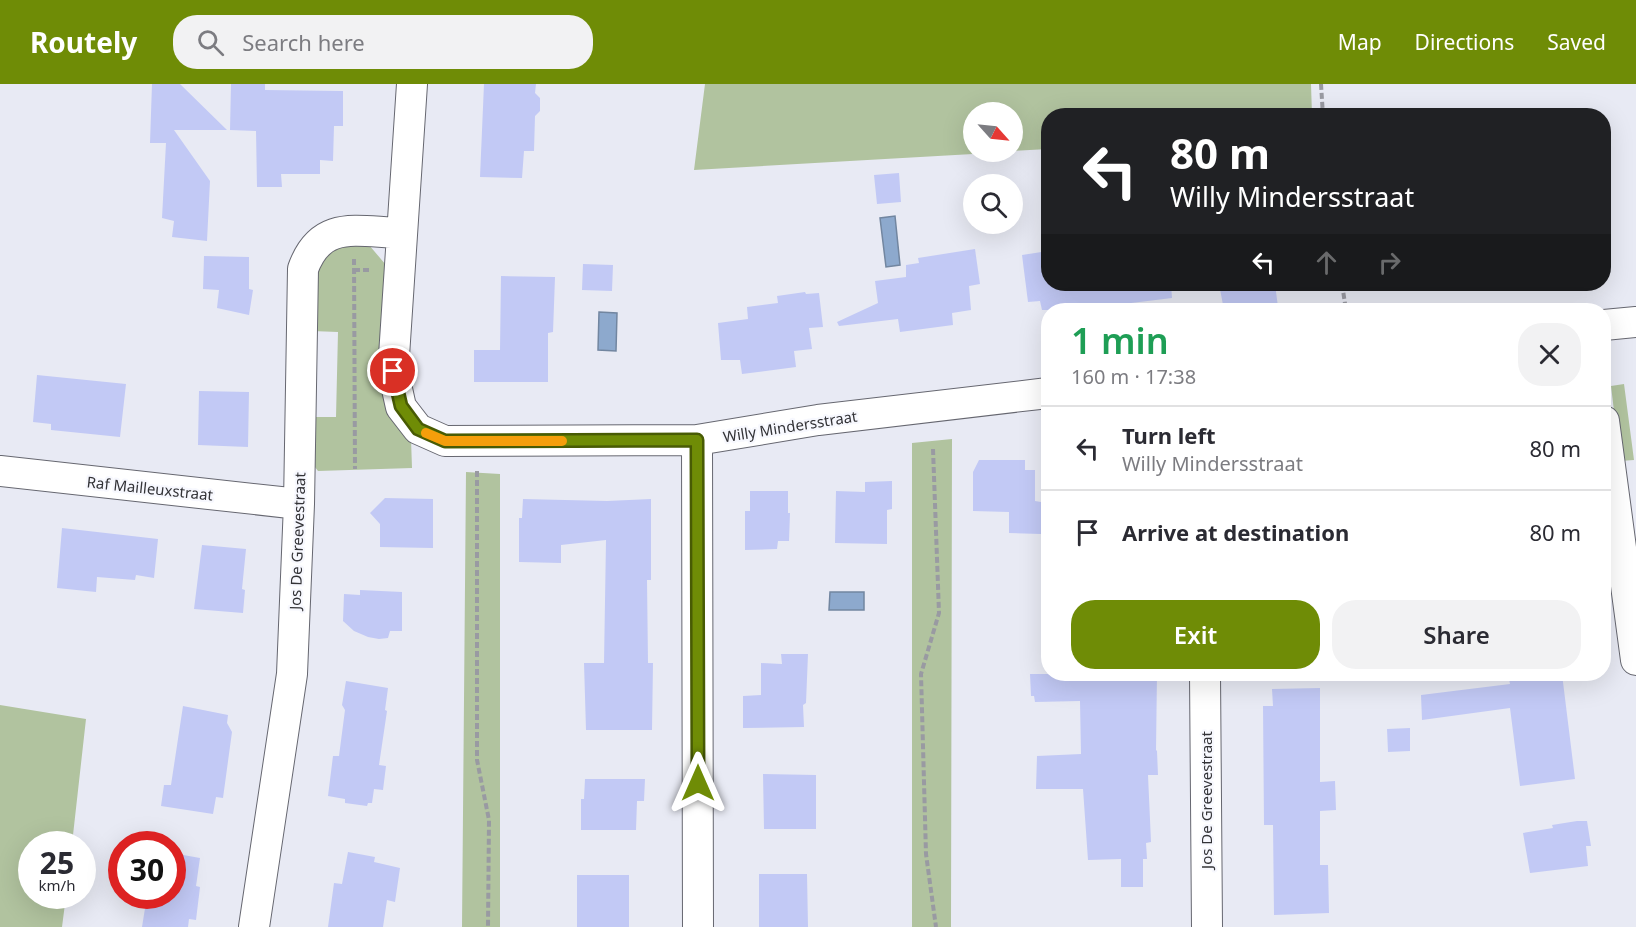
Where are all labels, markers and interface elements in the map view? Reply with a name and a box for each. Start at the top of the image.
search box [173,15,593,69]
text: Routely [30,23,137,61]
icon: search [194,26,227,59]
text: Search here [242,27,365,57]
text: Map [1338,28,1382,56]
text: Directions [1415,28,1514,56]
text: Saved [1547,28,1606,56]
north arrow [963,102,1023,162]
map controls [963,102,1023,234]
text: 80 m [1170,124,1270,181]
icon: left [1071,132,1149,210]
button: search [963,174,1023,234]
text: Willy Mindersstraat [1170,178,1414,215]
icon: left [1247,246,1280,279]
icon: ahead [1310,246,1343,279]
icon: right [1373,246,1406,279]
text: 1 min [1071,316,1169,365]
button: close [1518,323,1581,386]
pin [367,345,418,396]
icon: arrive [376,354,409,387]
text: 160 m · 17:38 [1071,363,1196,390]
street label: Willy Mindersstraat [721,405,859,446]
text: Turn left [1122,420,1216,450]
icon: left [1071,432,1104,465]
text: 80 m [1530,433,1581,463]
text: Willy Mindersstraat [1122,450,1303,477]
street label: Raf Mailleuxstraat [86,471,215,505]
street label: Jos De Greevestraat [285,471,309,612]
icon: arrive [1071,516,1104,549]
text: Arrive at destination [1122,517,1349,547]
text: 80 m [1530,517,1581,547]
button: Exit [1071,600,1320,669]
button: Share [1332,600,1581,669]
street label: Jos De Greevestraat [1196,731,1216,871]
position arrow [666,751,730,815]
speed limit sign: 30 [108,831,186,909]
text: 25 [40,842,74,883]
text: km/h [39,875,75,895]

